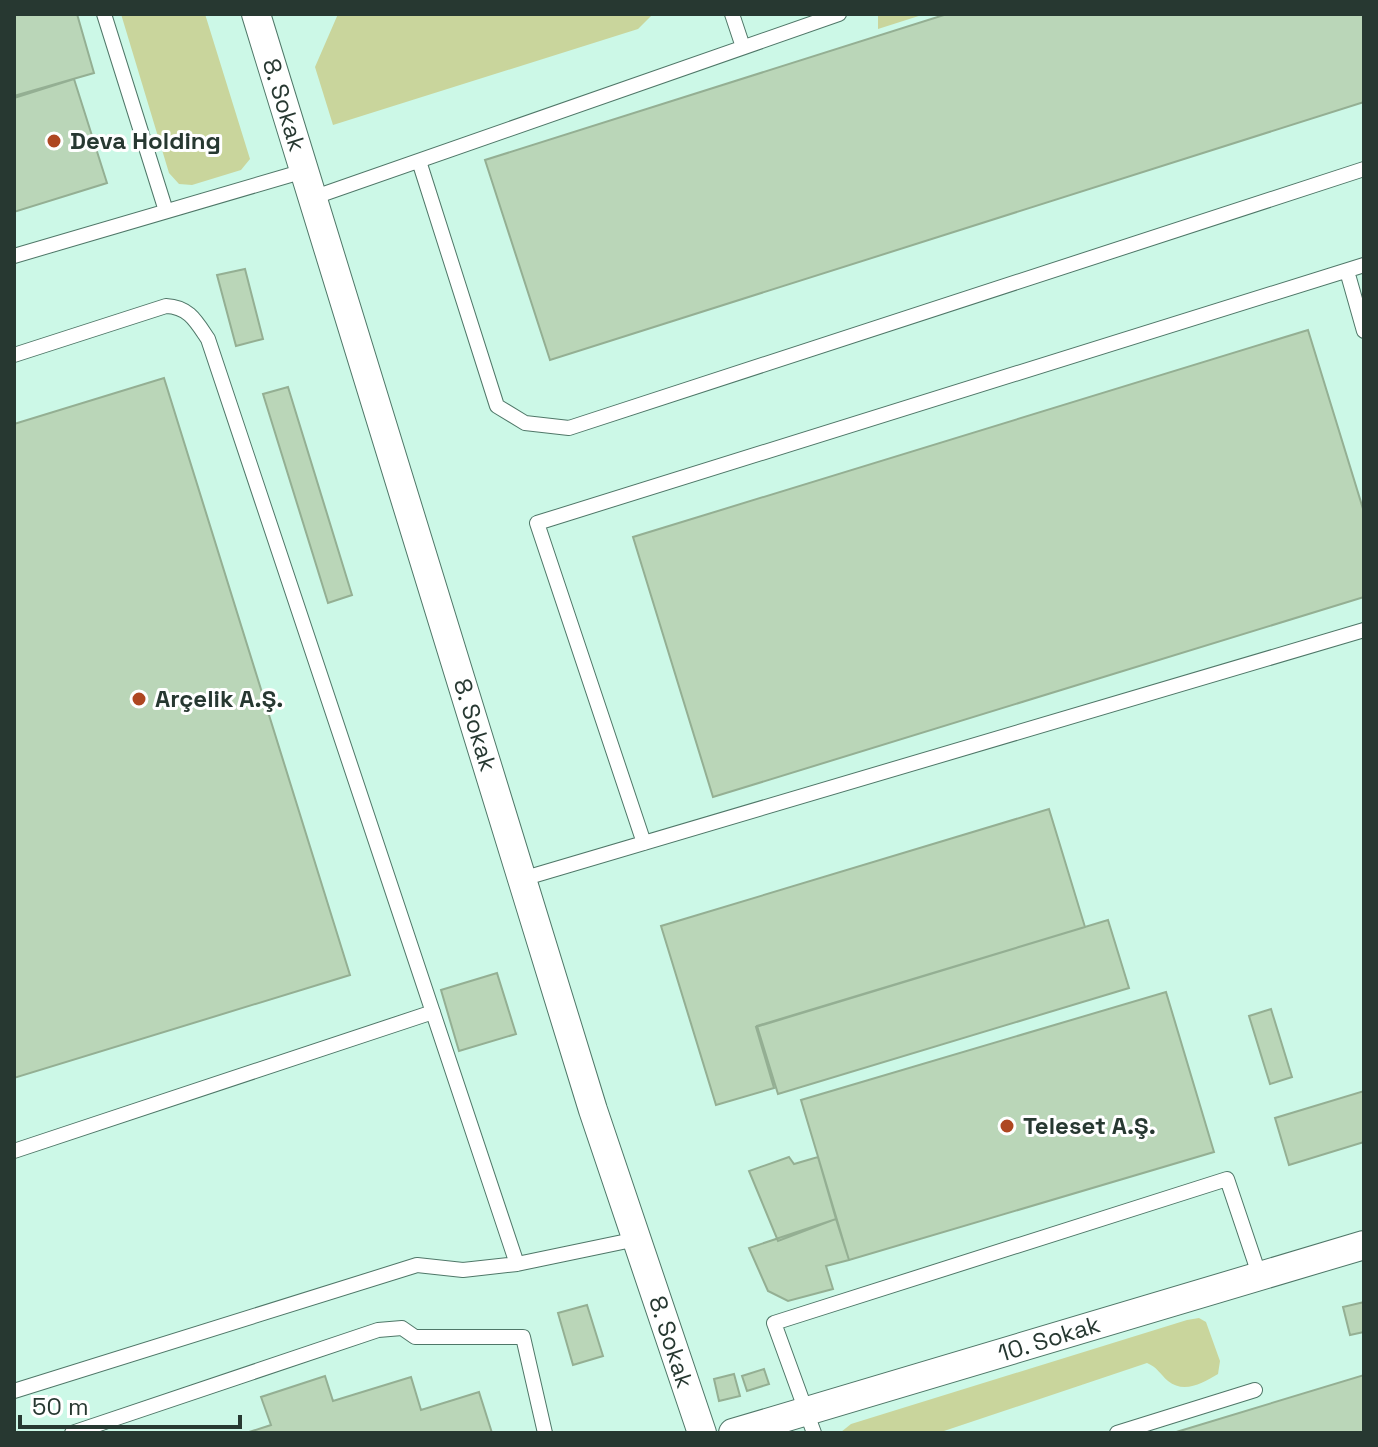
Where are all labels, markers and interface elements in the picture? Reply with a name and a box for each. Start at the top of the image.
street label: 8. Sokak [256,55,313,155]
place label: Deva Holding [70,125,221,156]
marker: Deva Holding [45,132,63,150]
street label: 8. Sokak [447,675,504,775]
place label: Arçelik A.Ş. [155,683,283,714]
marker: Arçelik A.Ş. [130,690,148,708]
place label: Teleset A.Ş. [1023,1110,1156,1141]
marker: Teleset A.Ş. [998,1117,1016,1135]
street label: 8. Sokak [642,1292,701,1392]
street label: 10. Sokak [994,1308,1104,1369]
scale bar [20,1379,240,1429]
text: 50 m [32,1391,89,1422]

